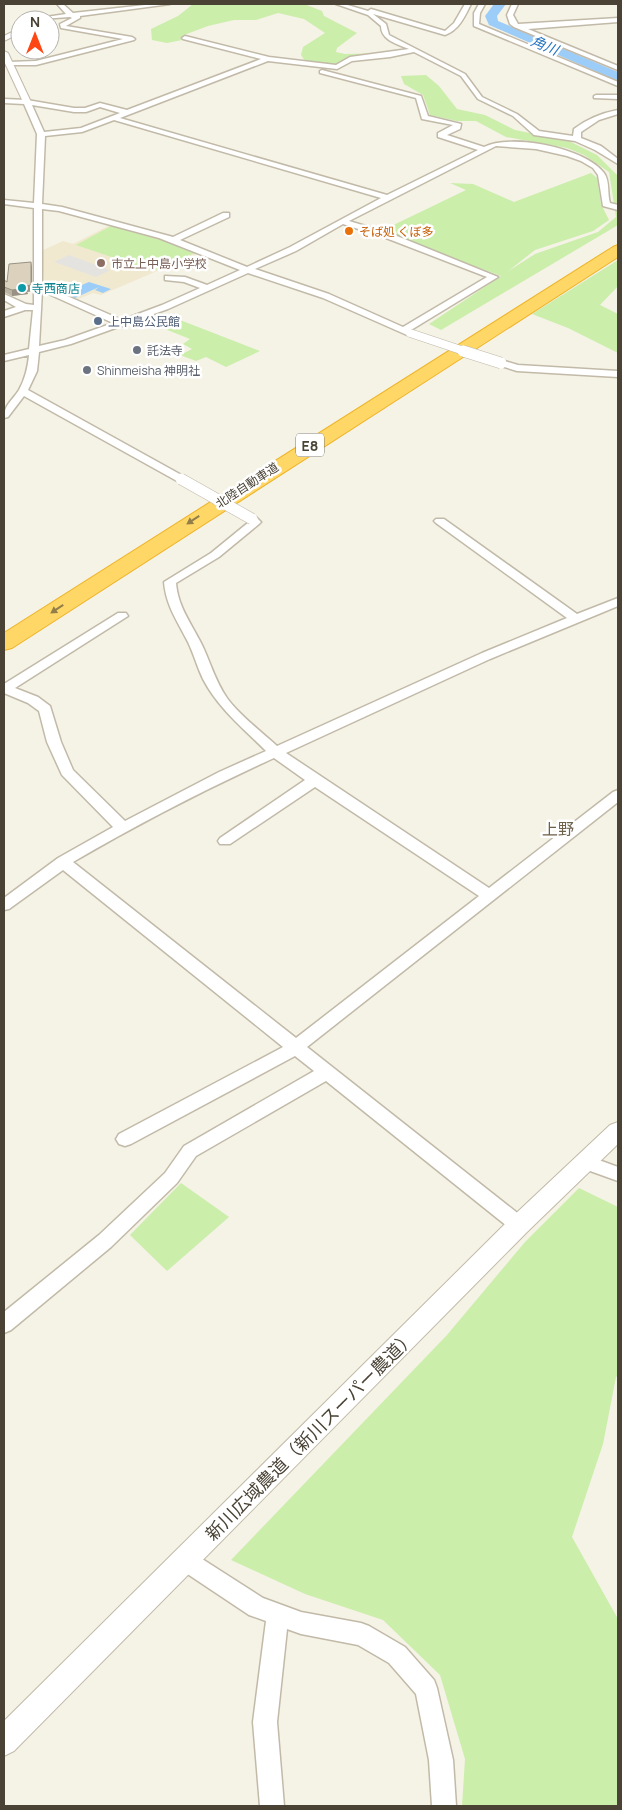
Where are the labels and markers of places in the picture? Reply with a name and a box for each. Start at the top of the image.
place label: そば処 くぼ多 [359,223,433,240]
marker: そば処 くぼ多 [343,225,355,237]
place label: 市立上中島小学校 [111,255,207,272]
marker: 市立上中島小学校 [95,257,107,269]
place label: 寺西商店 [32,280,80,297]
marker: 寺西商店 [16,282,28,294]
place label: 上中島公民館 [108,313,180,330]
marker: 上中島公民館 [92,315,104,327]
place label: 託法寺 [147,342,183,359]
marker: 託法寺 [131,344,143,356]
place label: Shinmeisha 神明社 [97,362,200,379]
marker: Shinmeisha 神明社 [81,364,93,376]

